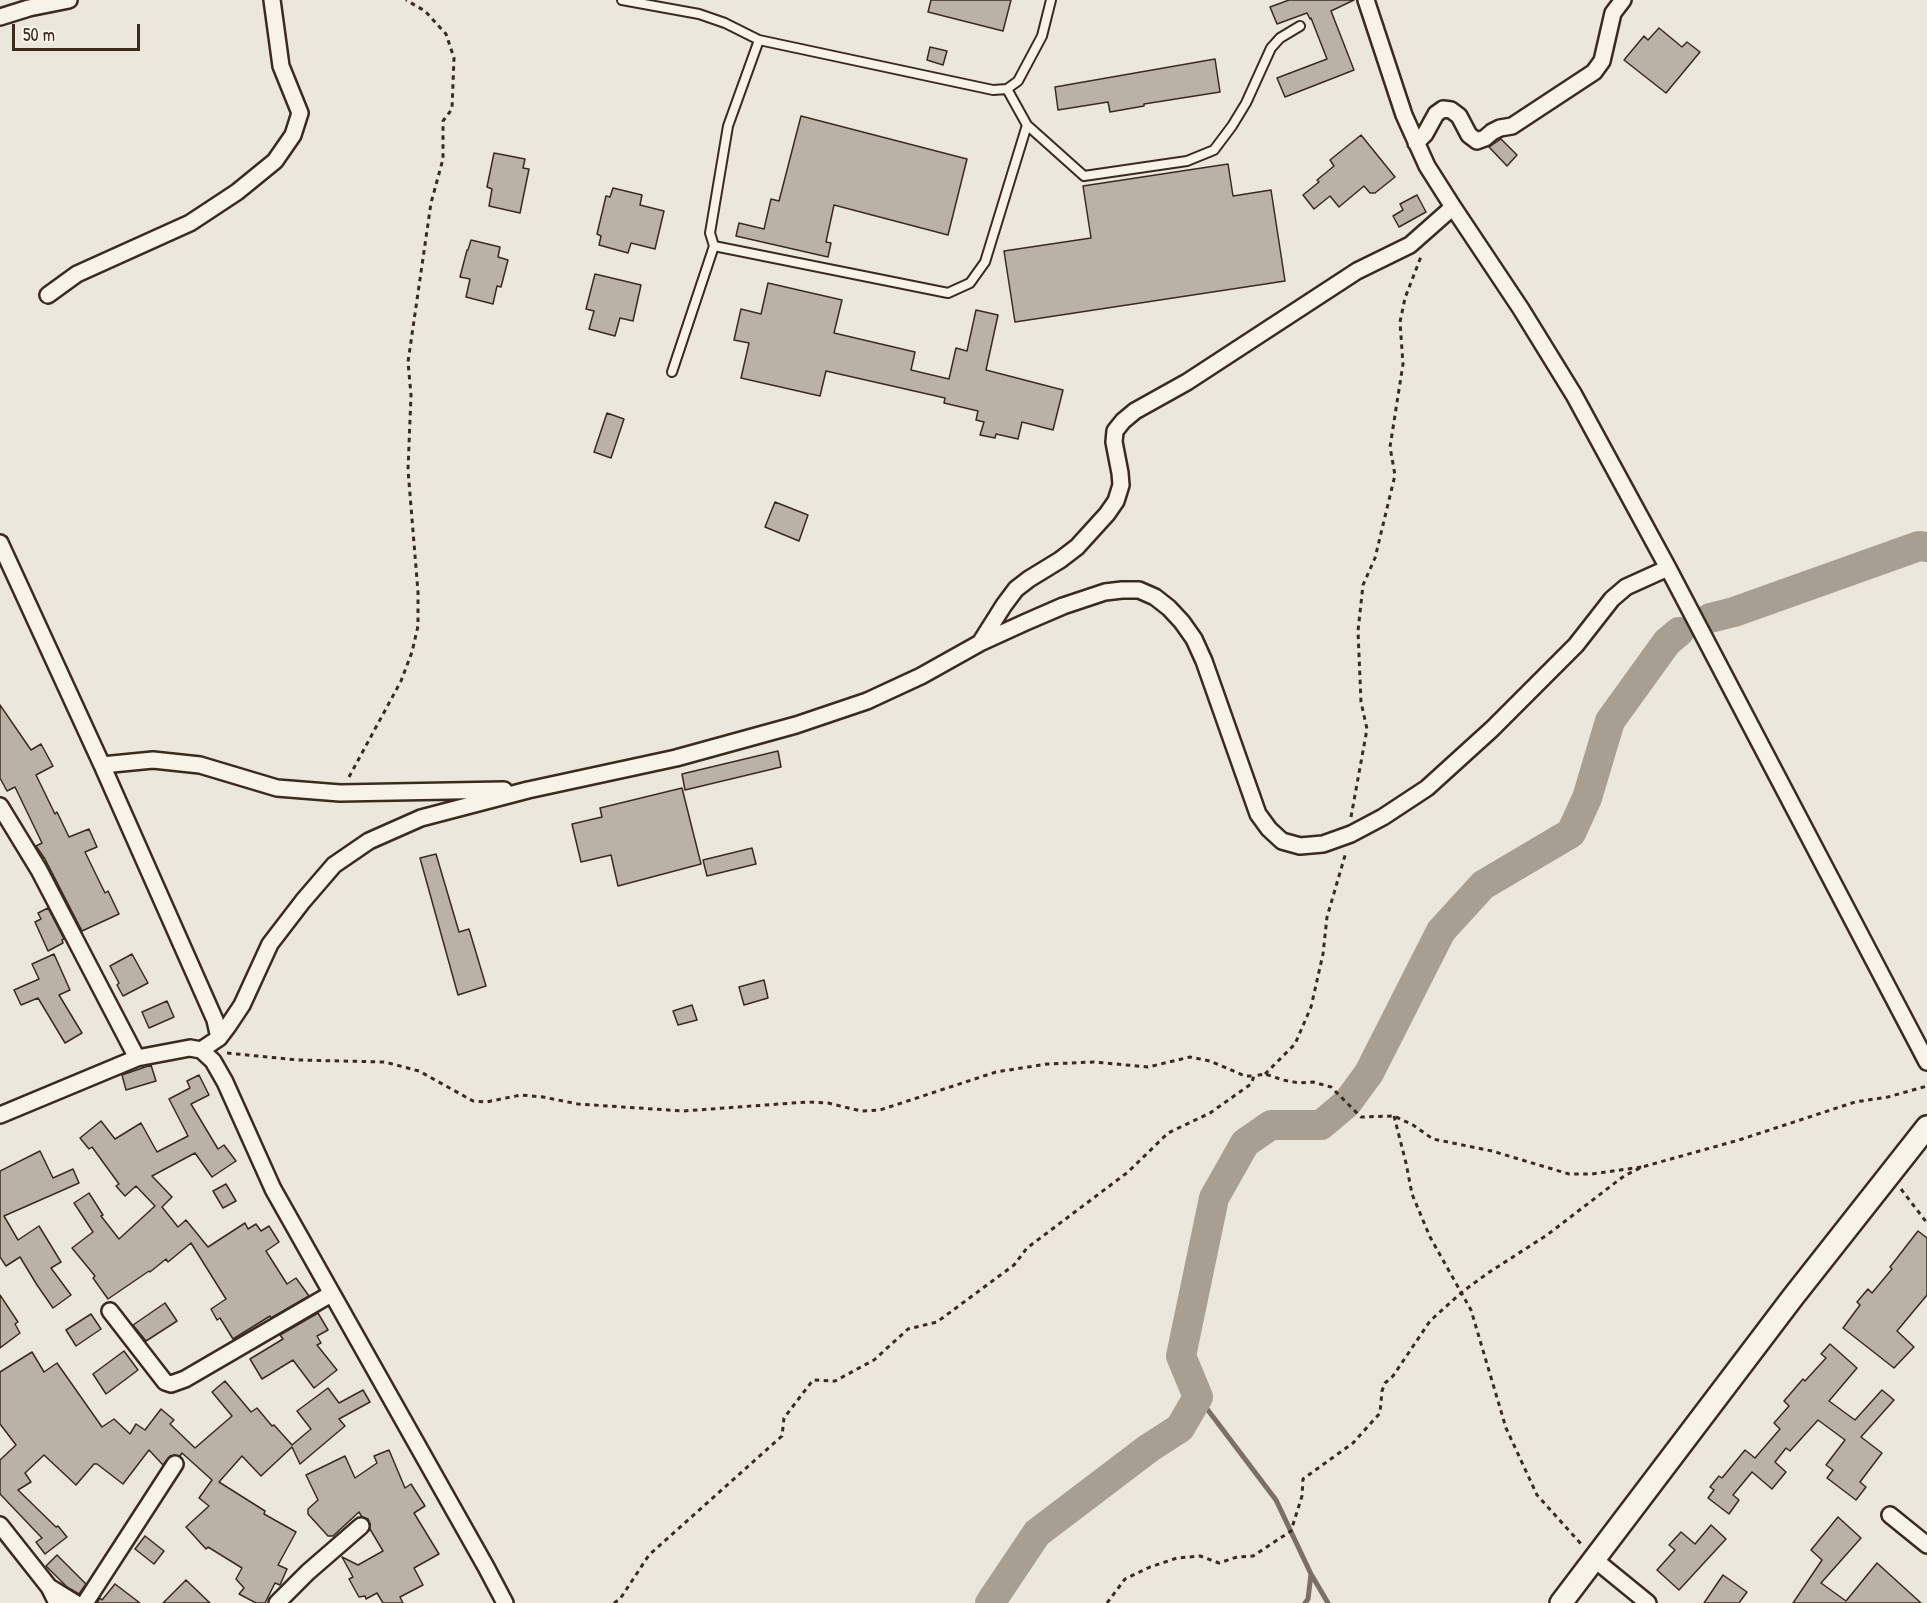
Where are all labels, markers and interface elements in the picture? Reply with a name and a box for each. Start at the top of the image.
scale bar [15,12,142,50]
text: 50 m [23,22,55,47]

